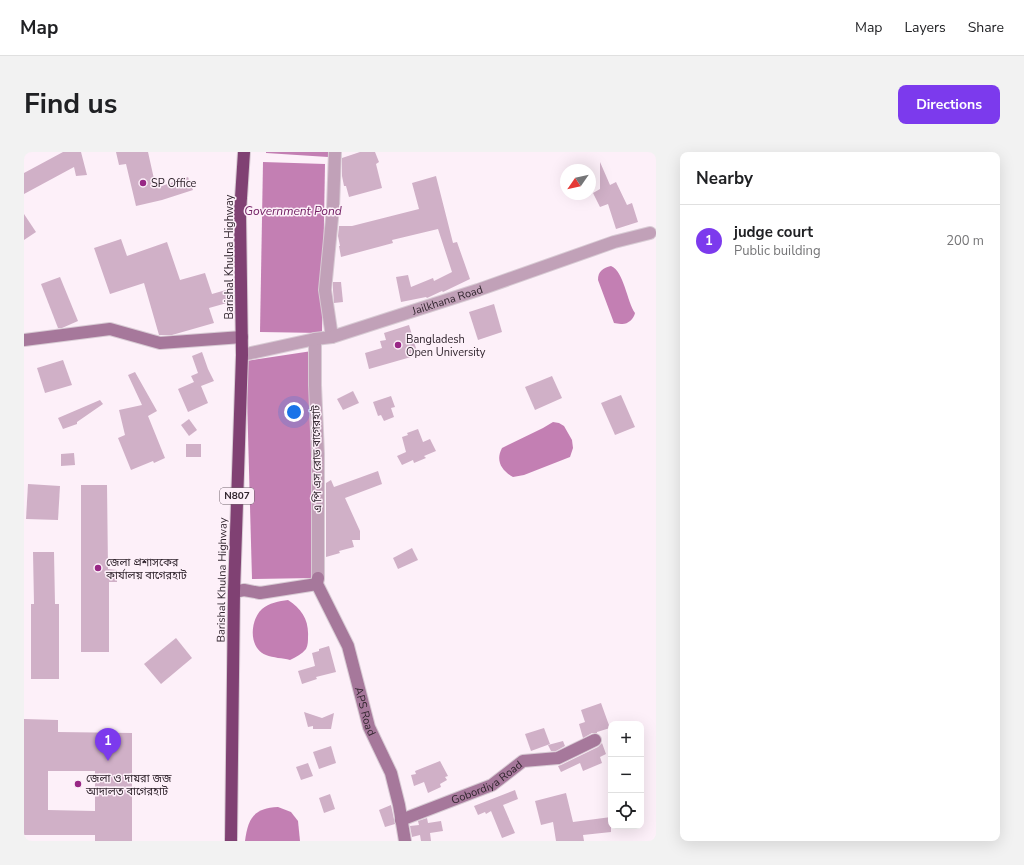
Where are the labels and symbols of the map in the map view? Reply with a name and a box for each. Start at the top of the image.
north arrow [560,164,596,200]
place label: SP Office [151,176,197,191]
marker: SP Office [138,178,148,188]
street label: Barishal Khulna Highway [222,194,237,319]
water label: Government Pond [244,203,342,219]
street label: Jailkhana Road [409,281,485,319]
place label: Bangladesh Open University [406,332,486,360]
marker: Bangladesh Open University [393,340,403,350]
your location [284,402,304,422]
street label: এ পি এস রোড বাগেরহাট [309,404,325,513]
road number: N807 [220,488,254,504]
street label: Barishal Khulna Highway [213,517,231,643]
place label: জেলা প্রশাসকের কার্যালয় বাগেরহাট [105,555,188,583]
marker: জেলা প্রশাসকের কার্যালয় বাগেরহাট [93,563,103,573]
street label: APS Road [351,685,380,738]
pin: 1 [95,728,121,761]
street label: Gobordiya Road [449,757,525,808]
place label: জেলা ও দায়রা জজ আদালত বাগেরহাট [85,771,172,799]
marker: জেলা ও দায়রা জজ আদালত বাগেরহাট [73,779,83,789]

